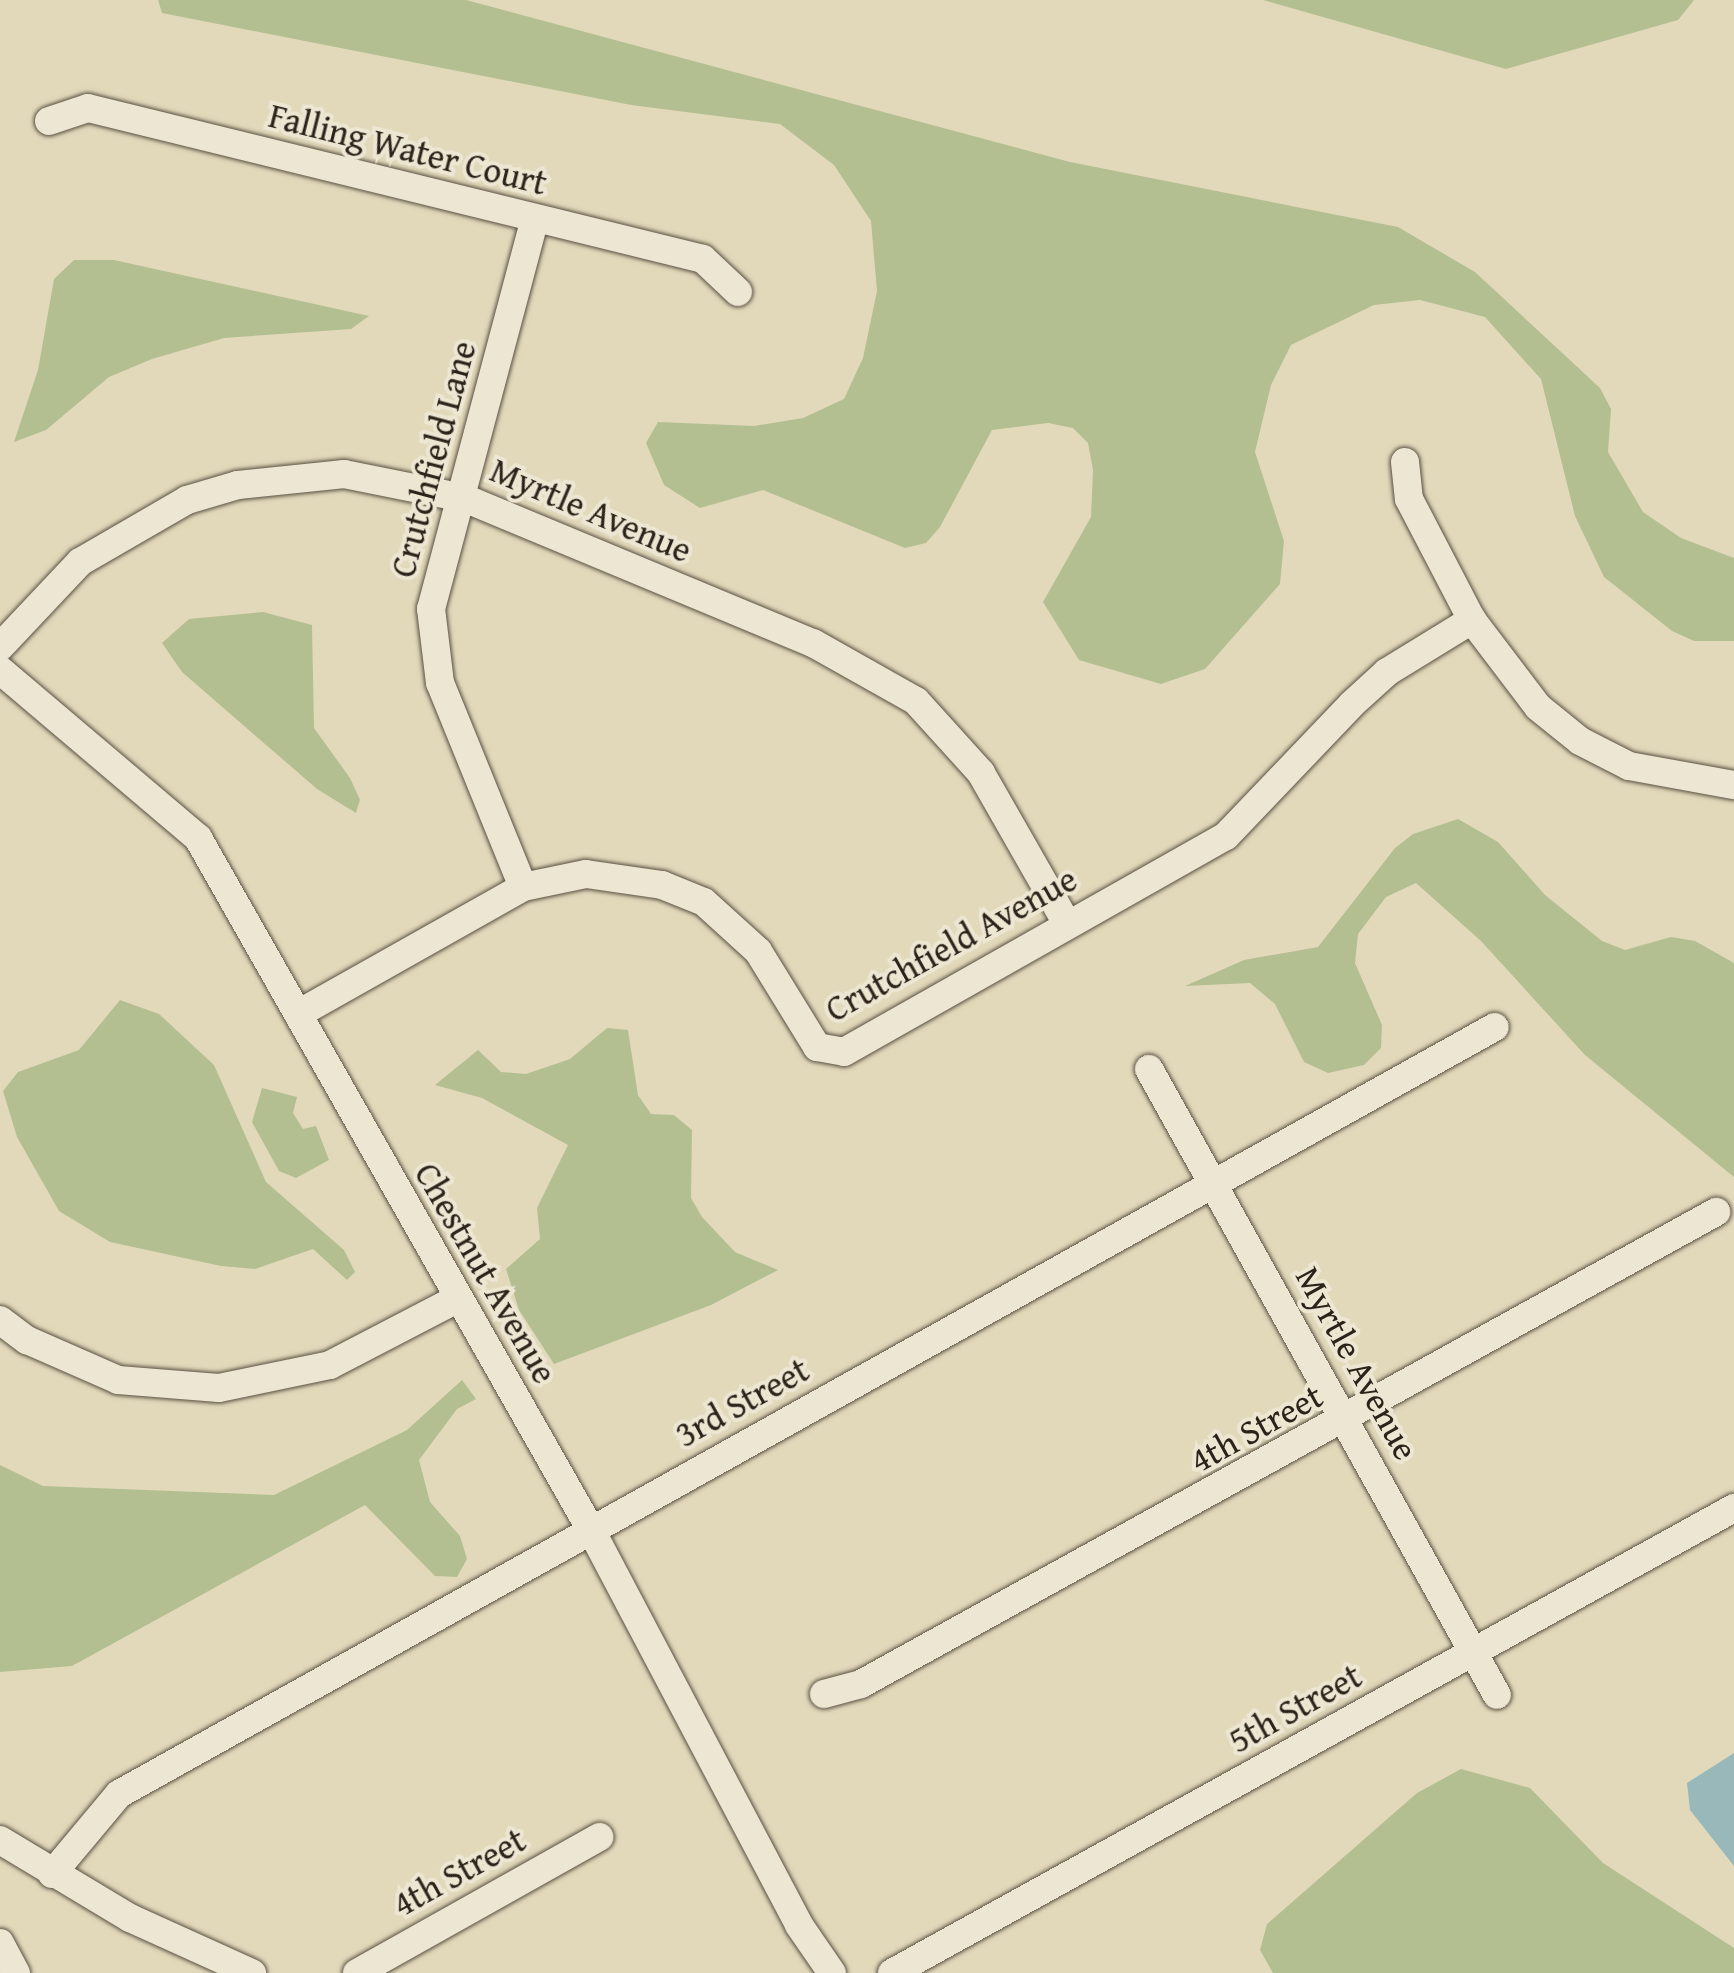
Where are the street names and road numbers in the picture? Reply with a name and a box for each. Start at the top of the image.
street label: Falling Water Court [265,94,551,204]
street label: Crutchfield Lane [381,336,485,582]
street label: Myrtle Avenue [484,449,698,571]
street label: Crutchfield Avenue [818,858,1084,1030]
street label: Chestnut Avenue [406,1155,566,1391]
street label: Myrtle Avenue [1287,1259,1427,1467]
street label: 3rd Street [668,1348,816,1456]
street label: 4th Street [1182,1374,1330,1482]
street label: 5th Street [1221,1654,1369,1762]
street label: 4th Street [385,1818,533,1926]

